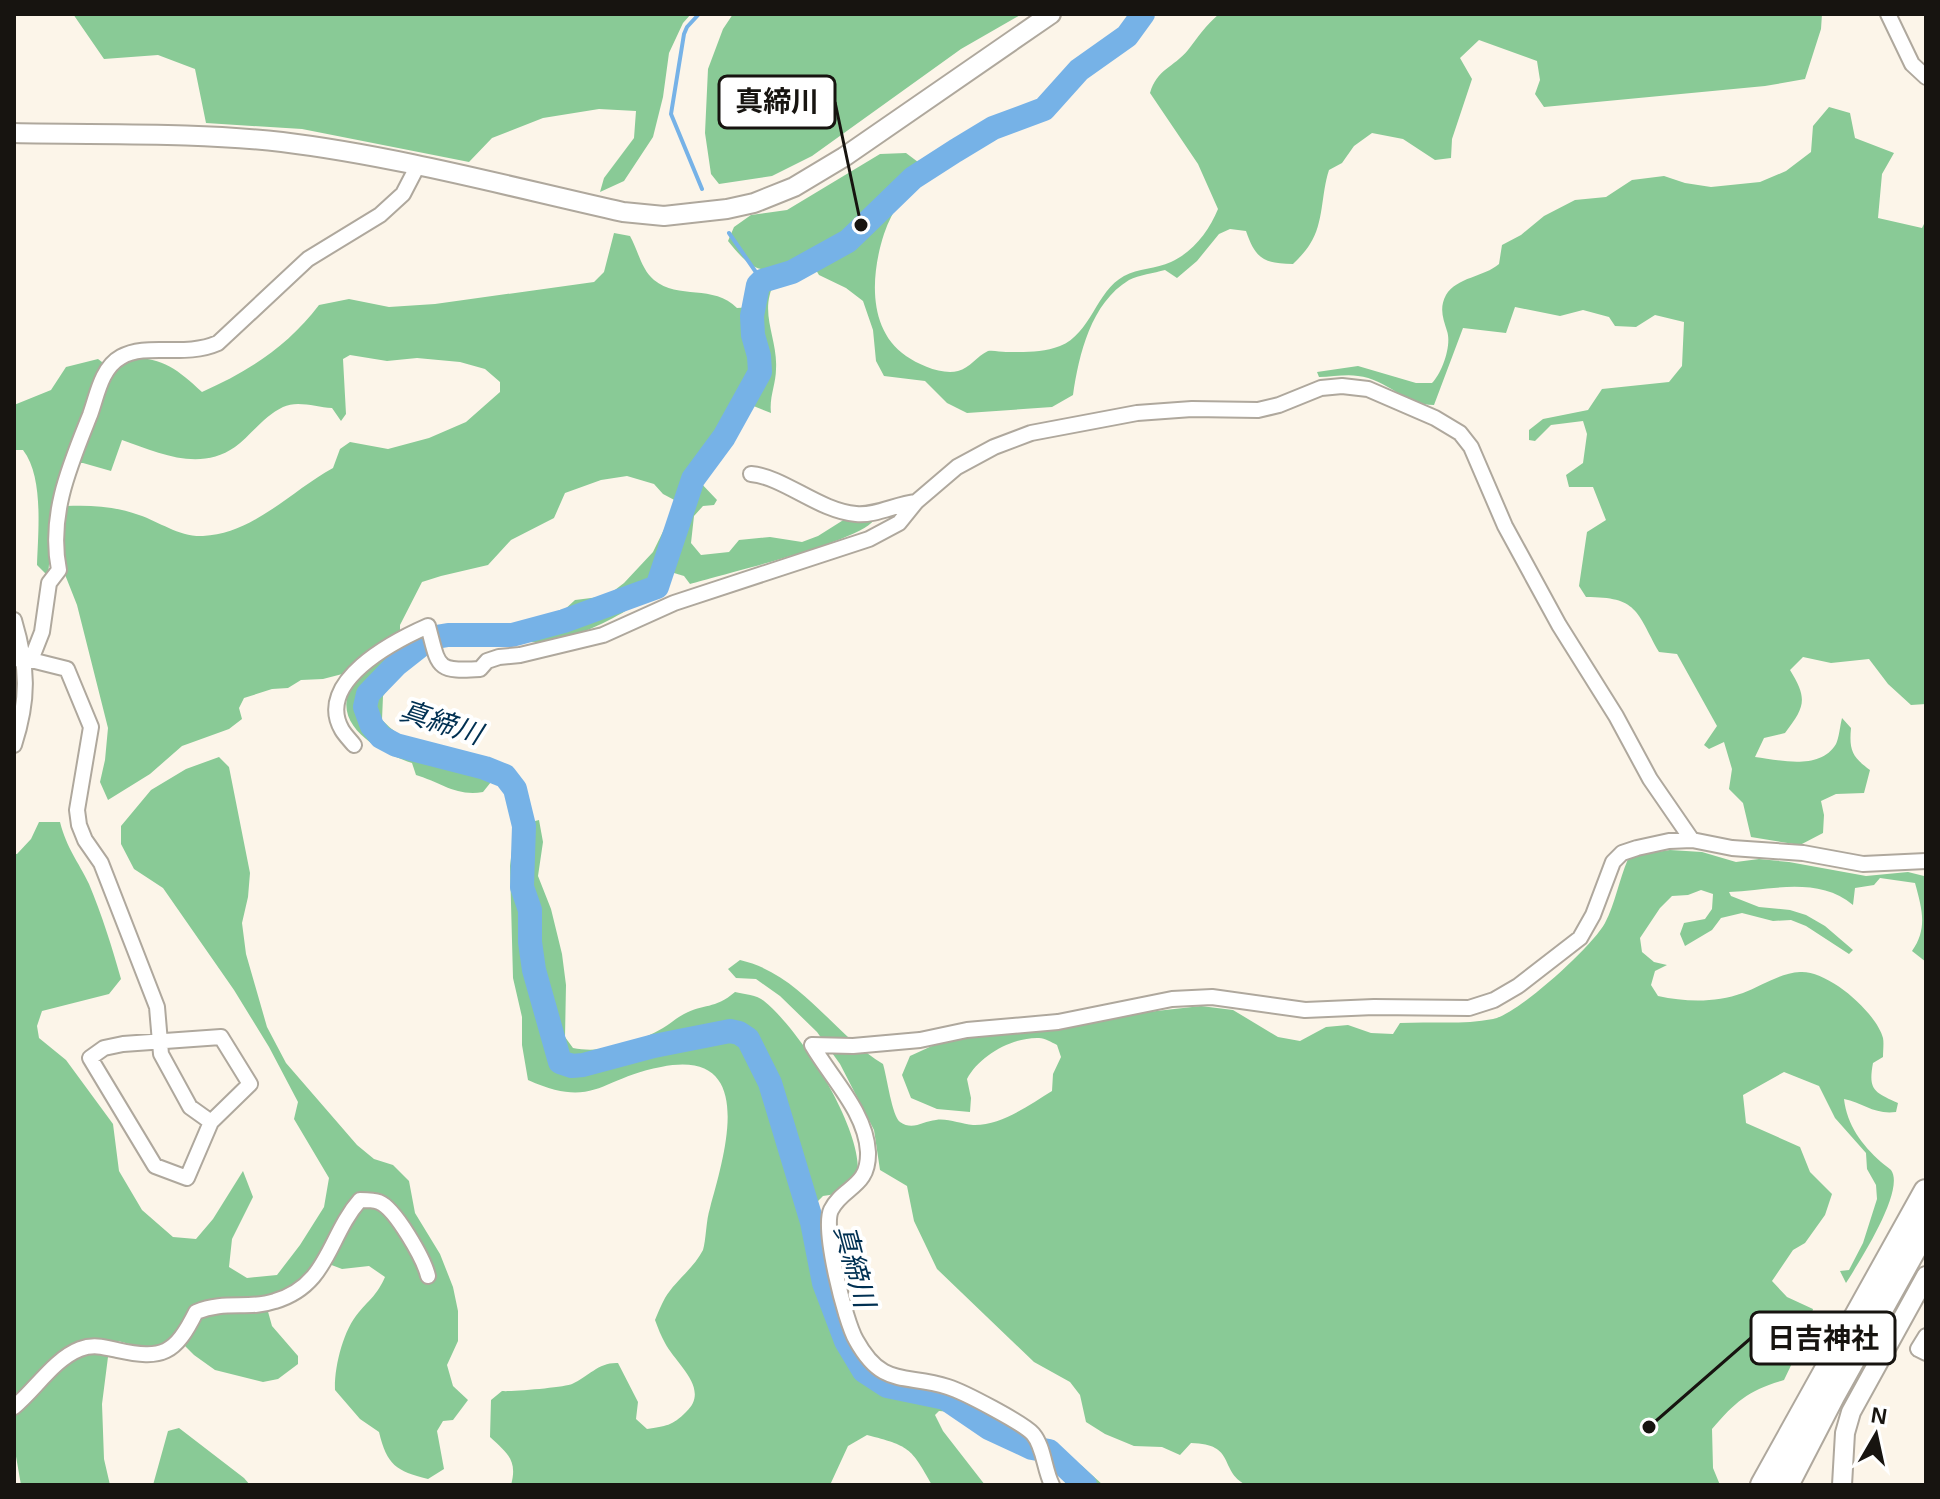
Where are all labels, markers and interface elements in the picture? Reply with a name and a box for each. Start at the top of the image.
callout: 真締川 [719,76,835,128]
text: 真締川 [735,86,819,117]
water label: 真締川 [396,695,488,751]
water label: 真締川 [829,1222,881,1314]
callout: 日吉神社 [1751,1312,1895,1364]
text: 日吉神社 [1767,1323,1879,1354]
north arrow [1836,1395,1916,1475]
text: N [1869,1402,1889,1429]

